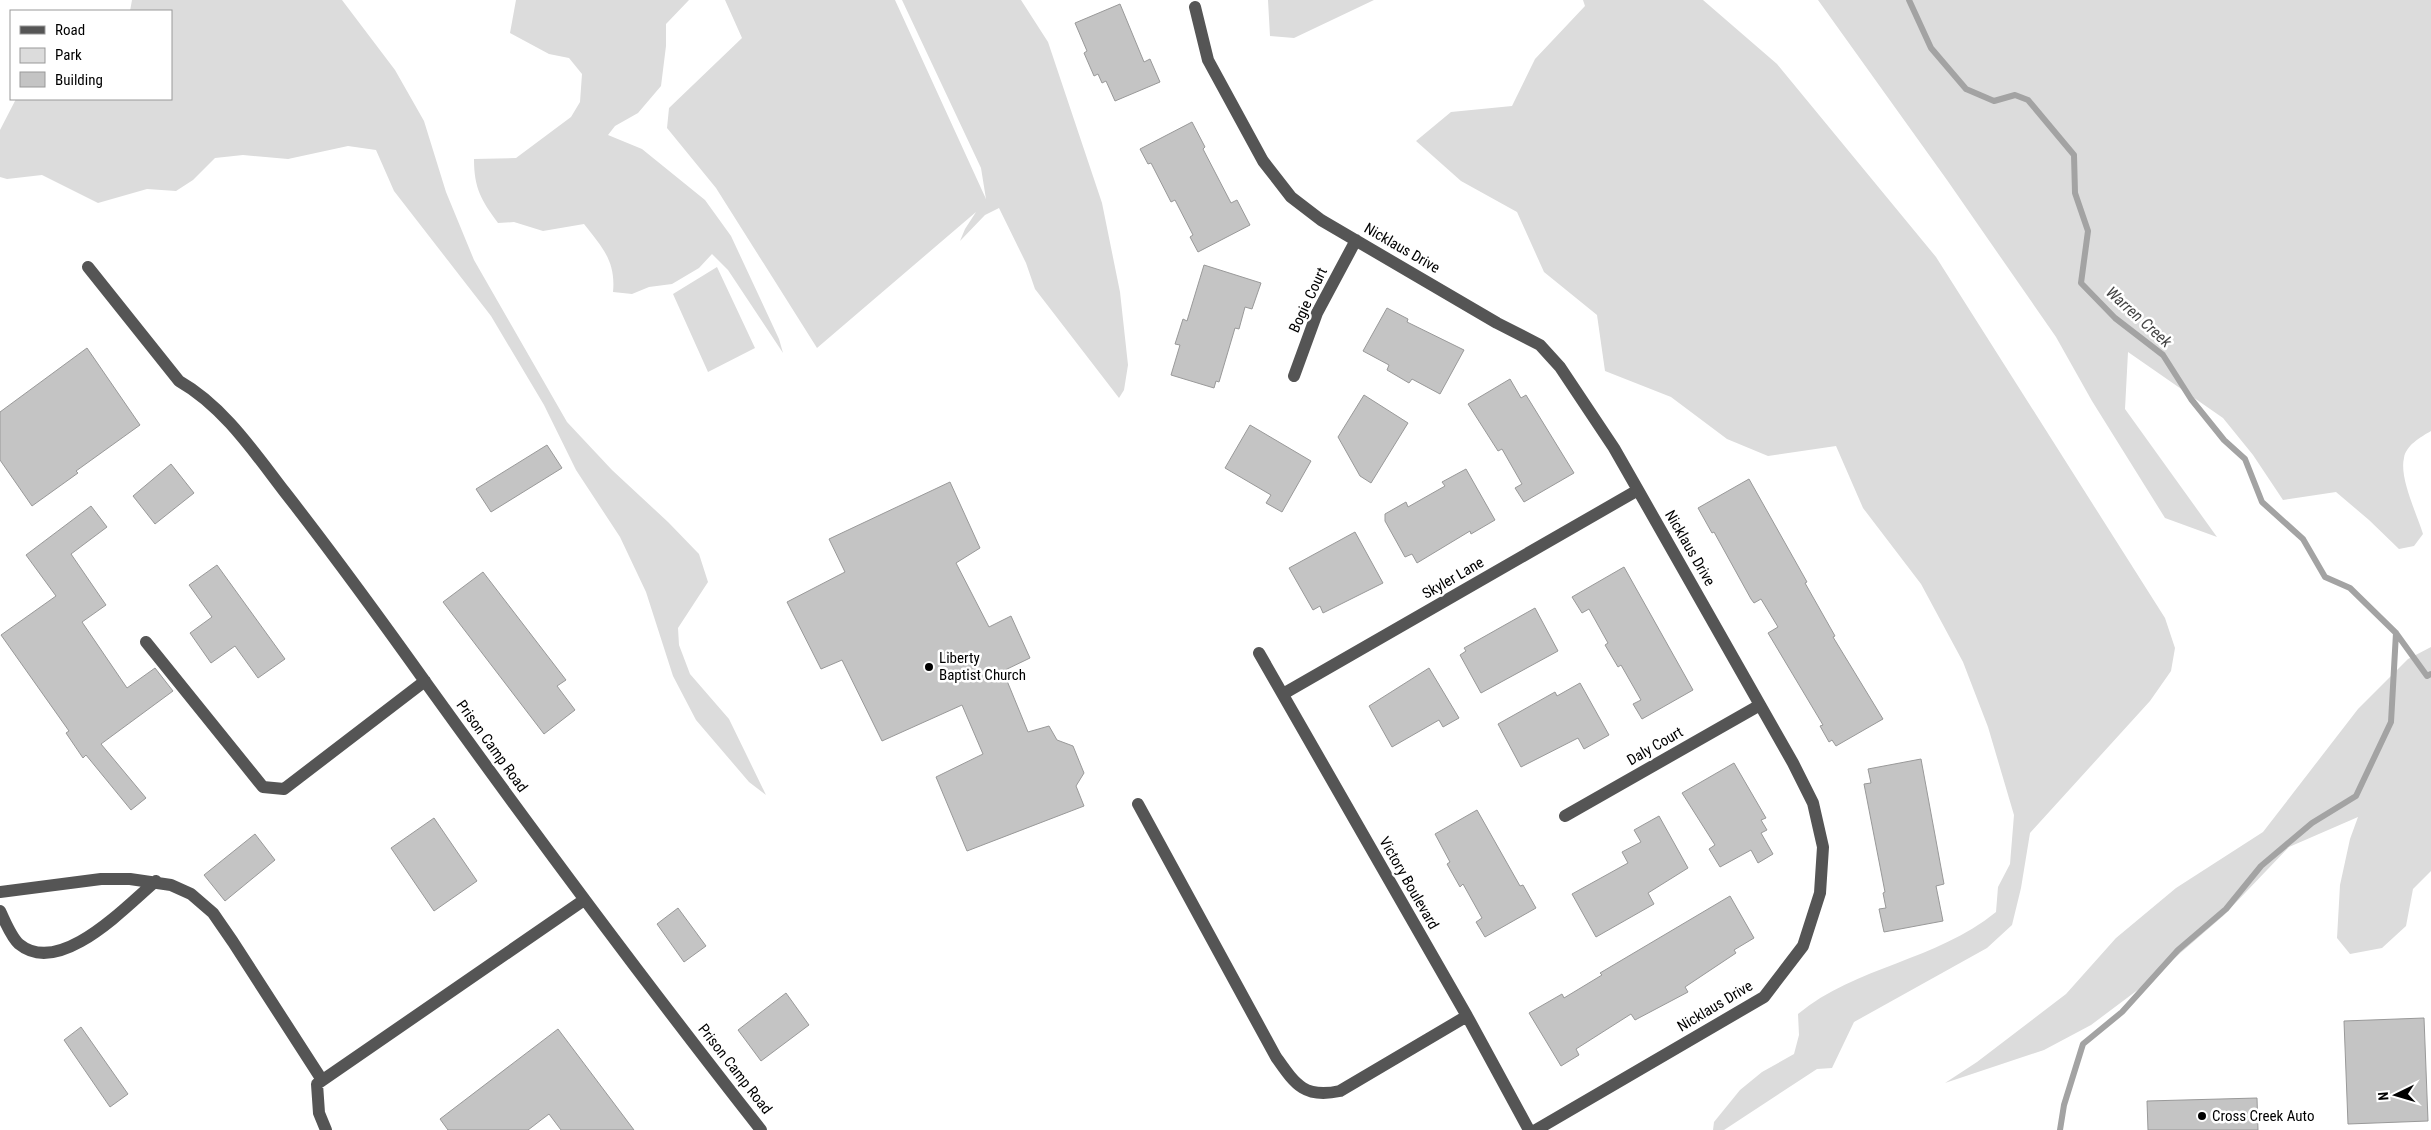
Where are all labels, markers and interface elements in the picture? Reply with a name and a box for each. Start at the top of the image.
legend [10,10,172,100]
text: Road [55,21,85,39]
text: Park [55,46,82,64]
text: Building [55,71,103,89]
street label: Nicklaus Drive [1361,219,1443,277]
street label: Bogie Court [1285,265,1331,335]
water label: Warren Creek [2102,283,2176,352]
street label: Nicklaus Drive [1661,507,1719,589]
street label: Skyler Lane [1419,553,1487,603]
place label: Liberty Baptist Church [939,649,1026,684]
marker: Liberty Baptist Church [923,661,935,673]
street label: Prison Camp Road [453,696,531,796]
street label: Daly Court [1624,723,1686,769]
street label: Victory Boulevard [1375,834,1443,932]
street label: Nicklaus Drive [1674,977,1756,1035]
street label: Prison Camp Road [694,1020,776,1118]
north arrow [2371,1070,2421,1120]
text: N [2375,1091,2391,1101]
place label: Cross Creek Auto [2212,1107,2314,1125]
marker: Cross Creek Auto [2196,1110,2208,1122]

